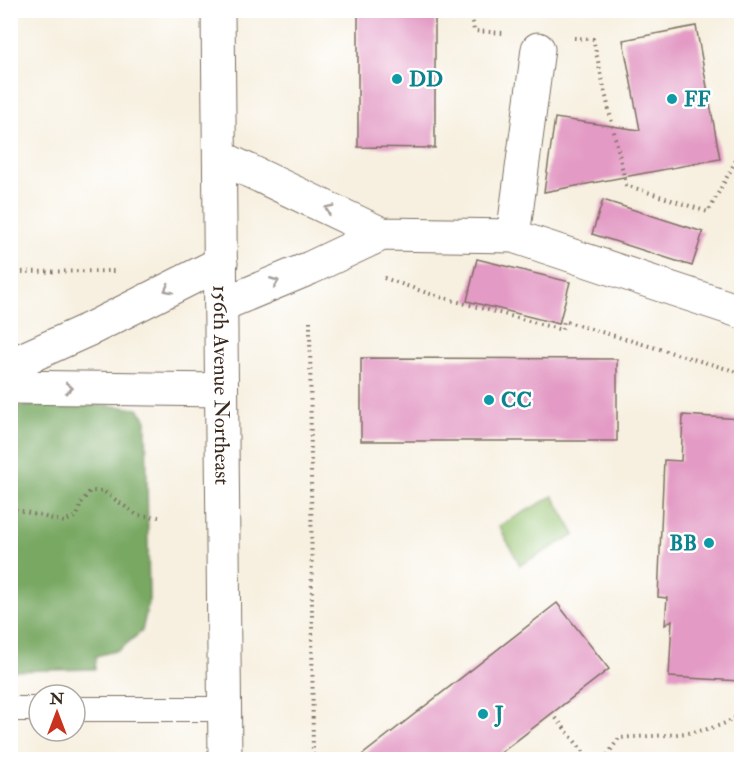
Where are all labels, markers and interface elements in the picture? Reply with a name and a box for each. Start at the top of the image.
place label: DD [409,66,443,93]
marker: DD [390,72,404,86]
place label: FF [684,86,710,113]
marker: FF [665,92,679,106]
one-way arrow [325,204,336,216]
one-way arrow [269,277,280,289]
one-way arrow [164,282,175,293]
street label: 156th Avenue Northeast [207,285,236,485]
one-way arrow [64,382,73,394]
place label: CC [501,387,532,414]
marker: CC [482,393,496,407]
place label: BB [670,530,697,557]
marker: BB [702,536,716,550]
north arrow [27,683,87,743]
text: N [49,689,65,709]
place label: J [494,701,504,728]
marker: J [476,707,490,721]

